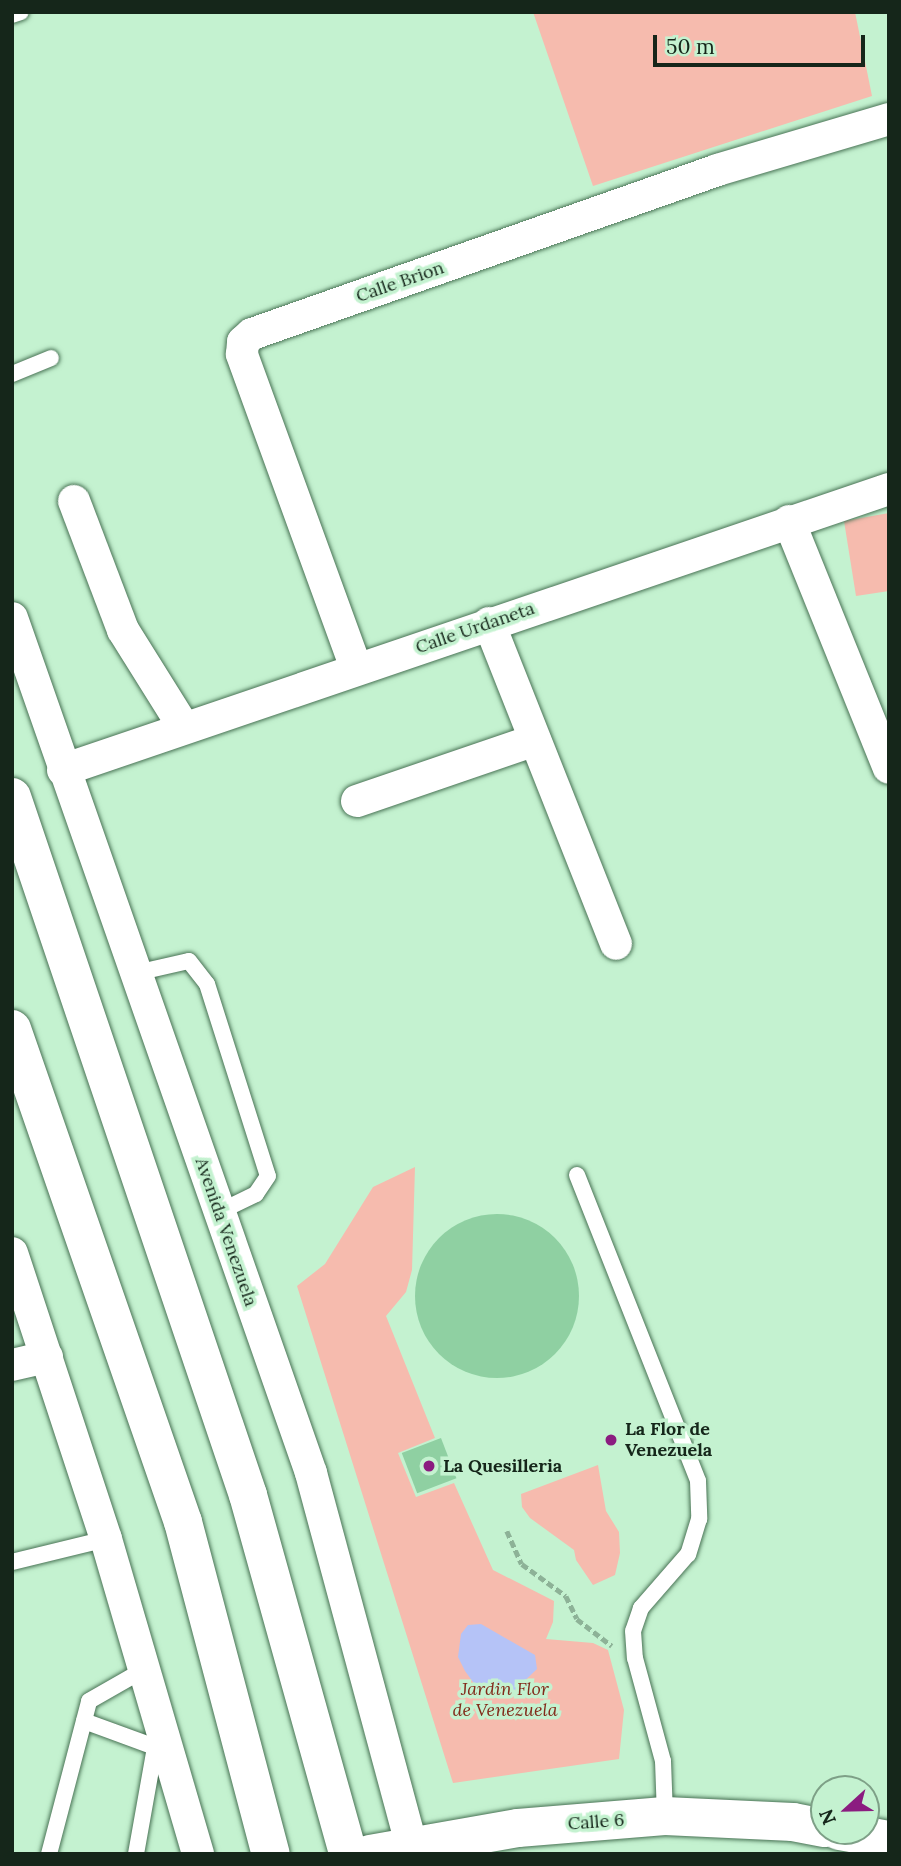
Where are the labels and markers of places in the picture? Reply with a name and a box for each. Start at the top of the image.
place label: La Flor de Venezuela [625,1419,712,1462]
marker: La Flor de Venezuela [603,1432,619,1448]
place label: La Quesilleria [443,1455,562,1477]
marker: La Quesilleria [421,1458,437,1474]

